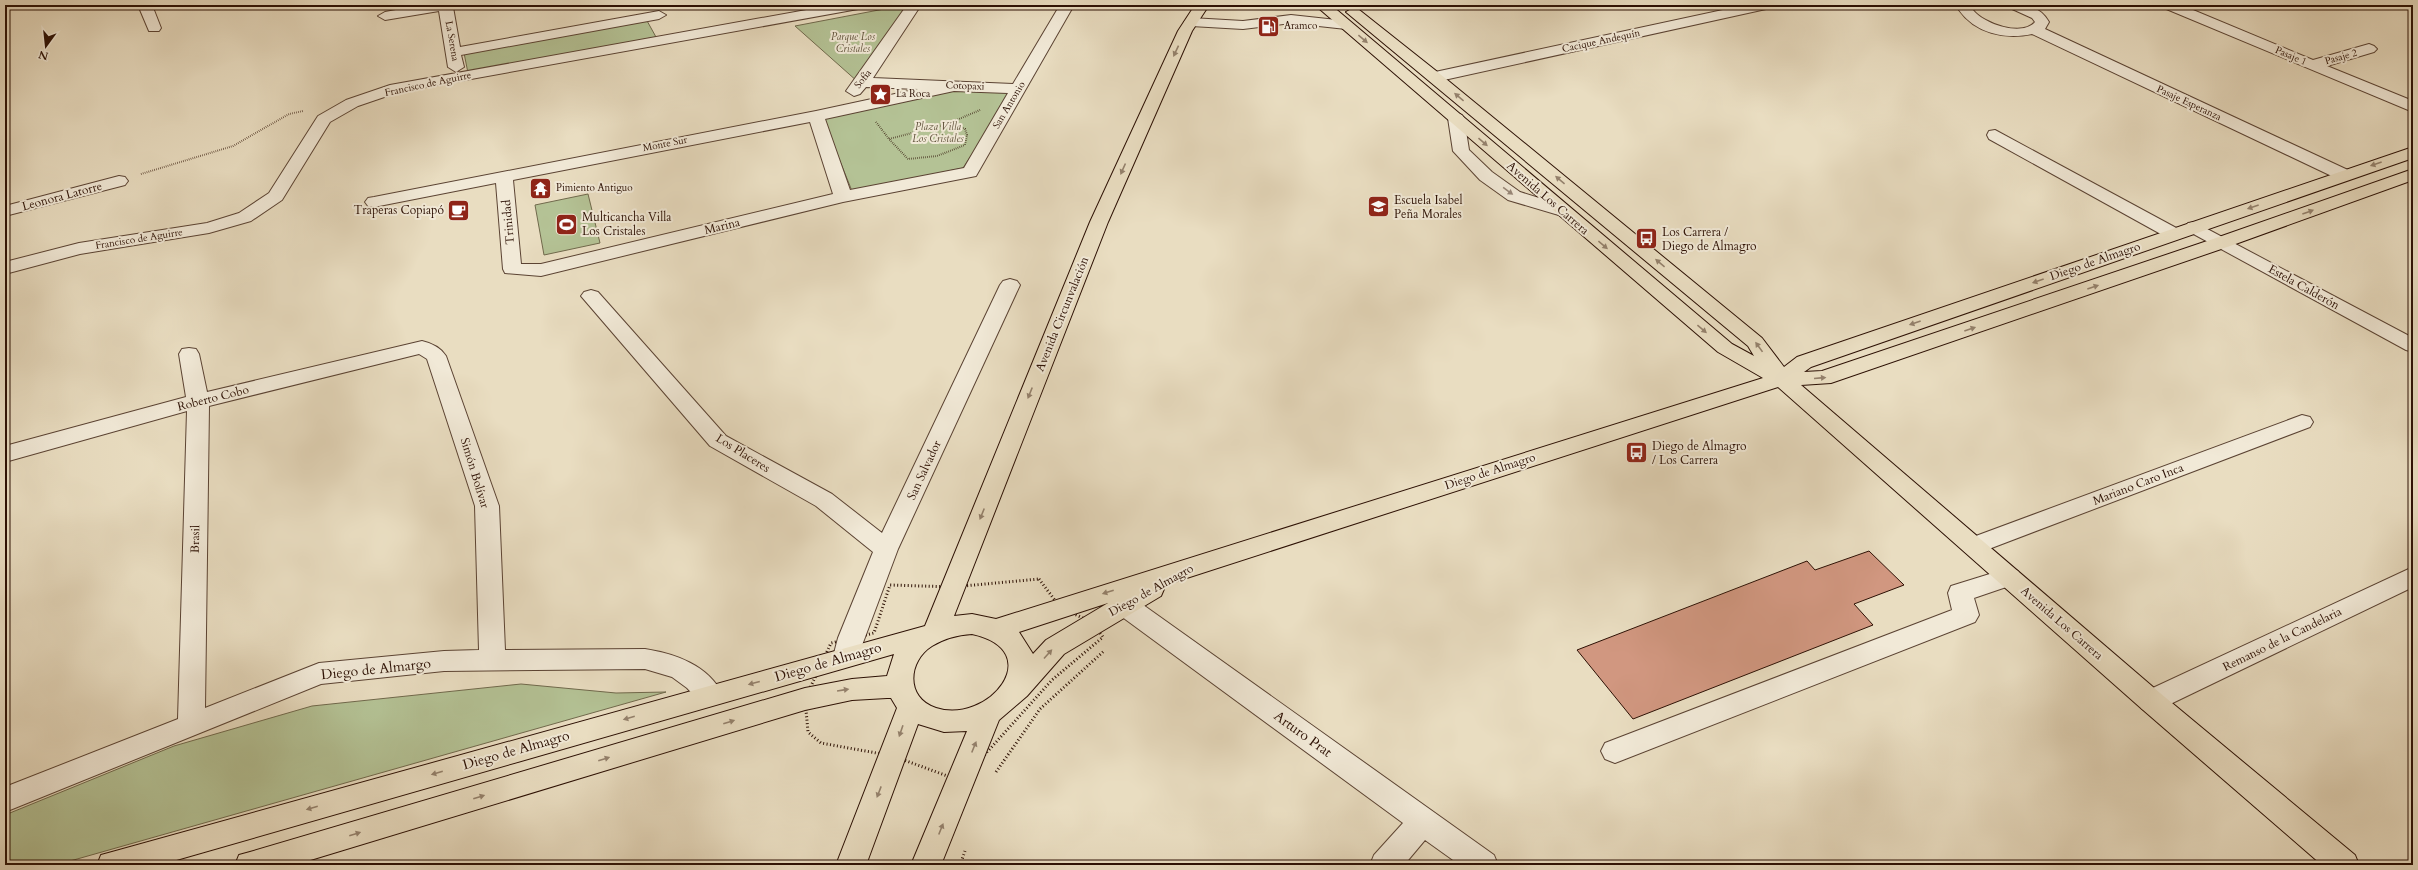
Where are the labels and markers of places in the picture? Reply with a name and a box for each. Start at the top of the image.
fuel station icon: Aramco [1255,13,1281,39]
place label: Aramco [1284,19,1318,33]
place icon: La Roca [868,81,894,107]
place label: La Roca [896,87,931,101]
temple icon: Pimiento Antiguo [528,175,554,201]
place label: Pimiento Antiguo [556,181,633,195]
place label: Escuela Isabel Peña Morales [1394,192,1463,222]
school or university icon: Escuela Isabel Peña Morales [1366,194,1392,220]
cafe icon: Traperas Copiapó [446,197,472,223]
place label: Traperas Copiapó [354,202,445,218]
place label: Multicancha Villa Los Cristales [582,209,672,239]
sports icon: Multicancha Villa Los Cristales [553,211,579,237]
place label: Los Carrera / Diego de Almagro [1662,224,1757,254]
bus stop icon: Los Carrera / Diego de Almagro [1634,226,1660,252]
place label: Diego de Almagro / Los Carrera [1652,438,1747,468]
bus stop icon: Diego de Almagro / Los Carrera [1624,440,1650,466]

